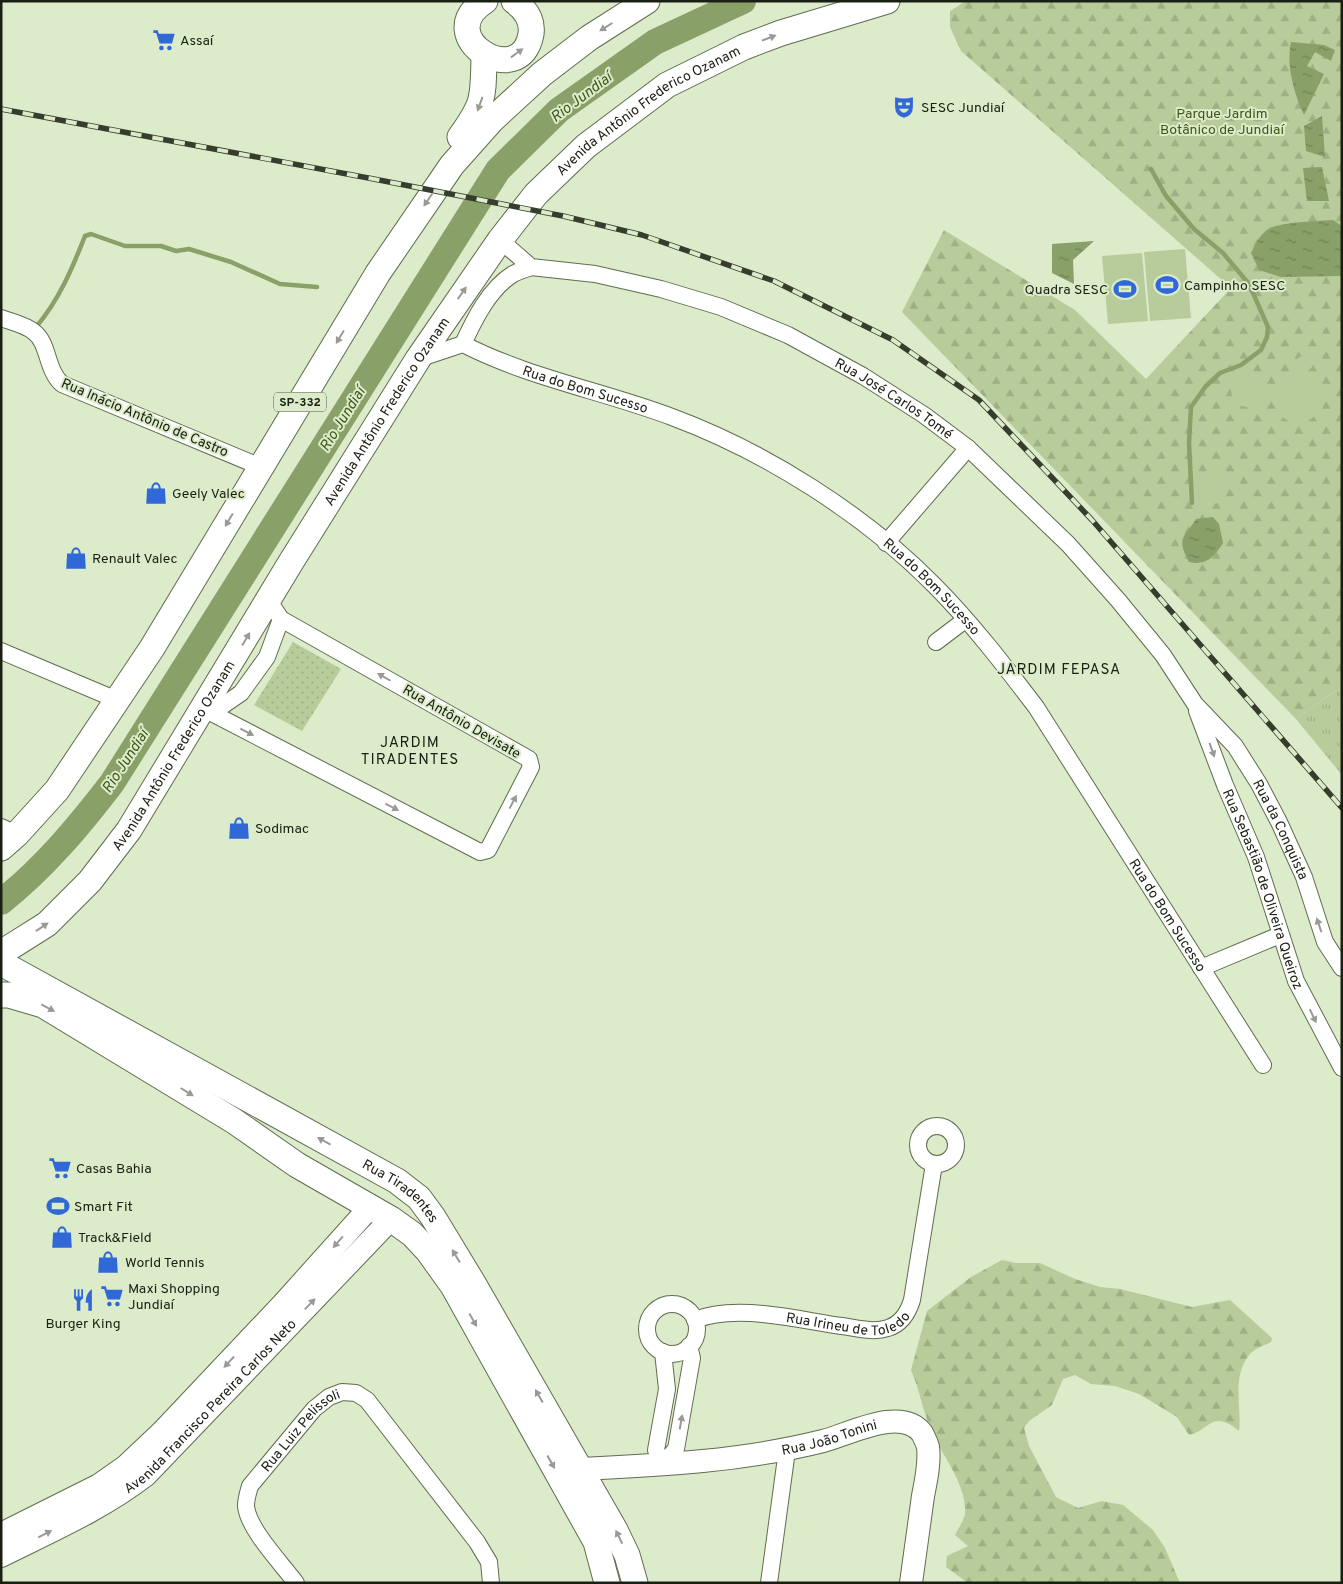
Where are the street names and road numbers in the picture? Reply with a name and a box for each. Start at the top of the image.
street label: Avenida Antônio Frederico Ozanam [553,43,744,180]
street label: Avenida Antônio Frederico Ozanam [321,315,454,509]
street label: Rua José Carlos Tomé [831,355,956,444]
street label: Rua do Bom Sucesso [520,363,650,418]
street label: Rua Inácio Antônio de Castro [58,375,231,461]
road number: SP-332 [274,392,326,412]
street label: Rua do Bom Sucesso [879,535,983,639]
street label: Avenida Antônio Frederico Ozanam [109,658,239,855]
street label: Rua Antônio Devisate [399,682,523,763]
street label: Rua da Conquista [1248,777,1311,883]
street label: Rua Sebastião de Oliveira Queiroz [1218,787,1306,993]
street label: Rua do Bom Sucesso [1124,856,1209,976]
street label: Rua Tiradentes [359,1157,441,1226]
street label: Rua Irineu de Toledo [785,1309,915,1340]
street label: Avenida Francisco Pereira Carlos Neto [121,1316,301,1498]
street label: Rua Luiz Pelissoli [258,1386,343,1476]
street label: Rua João Tonini [780,1417,879,1460]

